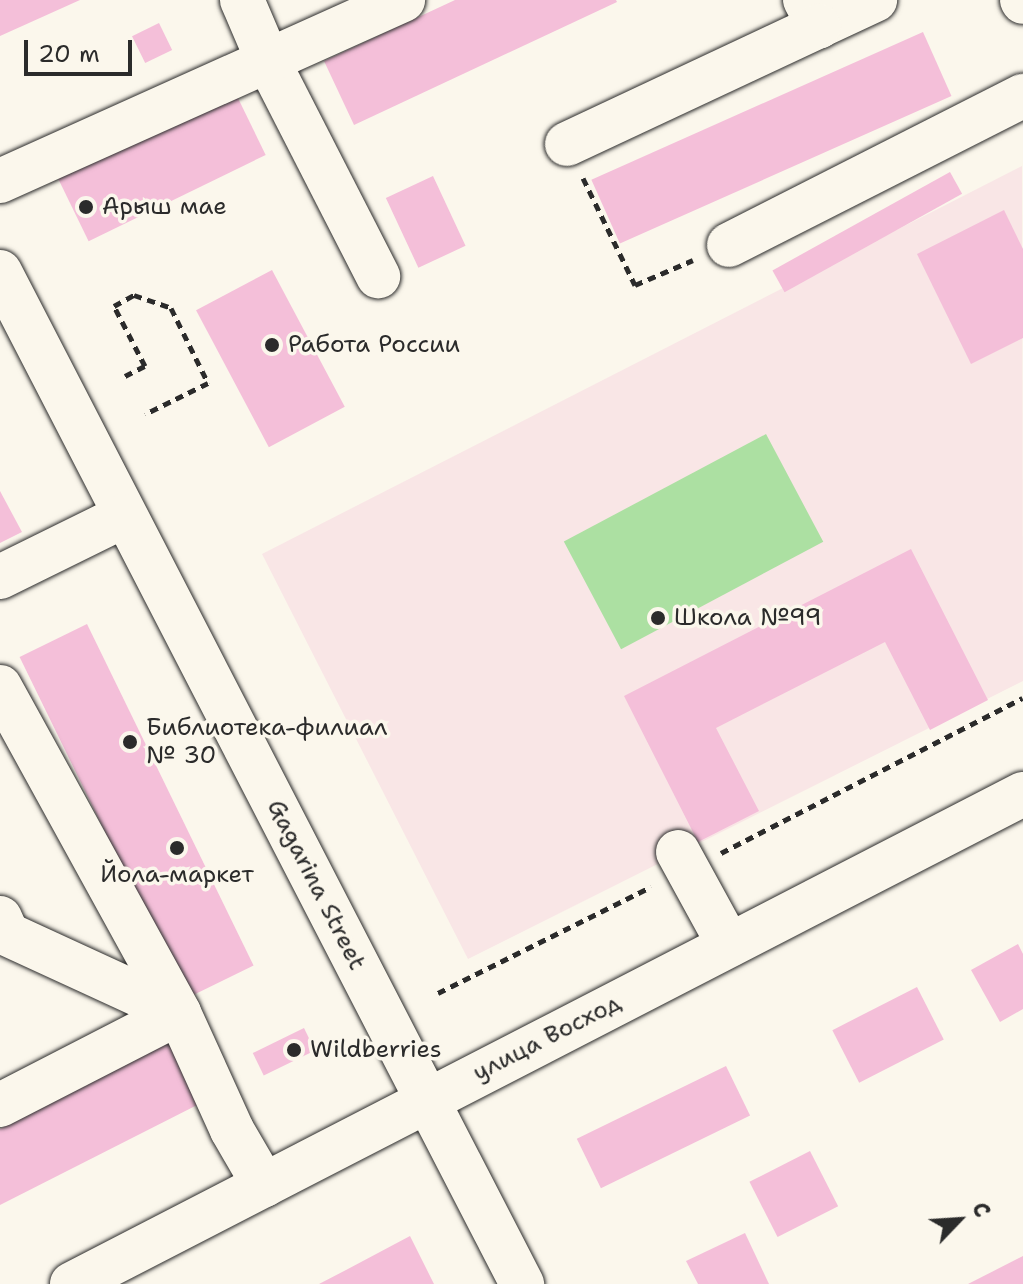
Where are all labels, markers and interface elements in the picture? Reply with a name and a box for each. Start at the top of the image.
scale bar [28,24,136,74]
text: 20 m [38,38,100,70]
place label: Арыш мае [102,193,227,221]
marker: Арыш мае [77,198,95,216]
place label: Работа России [288,331,460,359]
marker: Работа России [263,336,281,354]
place label: Школа №99 [674,604,822,632]
marker: Школа №99 [649,609,667,627]
place label: Библиотека-филиал № 30 [146,714,387,770]
marker: Библиотека-филиал № 30 [121,733,139,751]
street label: Gagarina Street [261,795,371,975]
marker: Йола-маркет [168,839,186,857]
place label: Йола-маркет [100,861,254,889]
street label: улица Восход [468,988,626,1088]
place label: Wildberries [310,1036,442,1064]
marker: Wildberries [285,1041,303,1059]
north arrow [919,1180,999,1260]
text: С [965,1197,997,1222]

